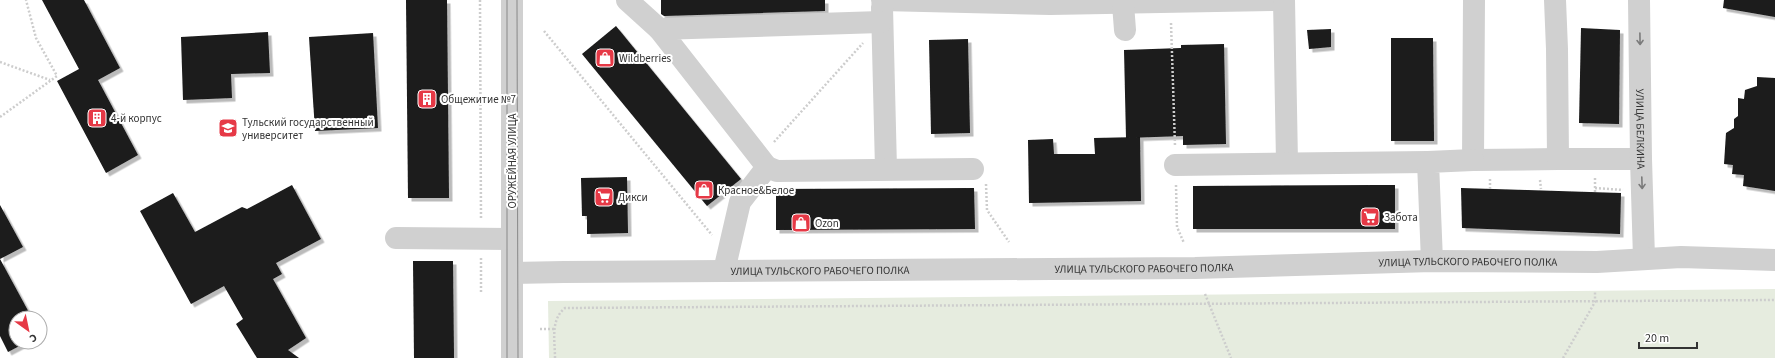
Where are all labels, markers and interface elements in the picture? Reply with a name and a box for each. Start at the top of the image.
one-way arrow [1636,32,1644,45]
shop icon: Wildberries [594,47,616,69]
place label: Wildberries [619,51,672,66]
building icon: Общежитие №7 [416,88,438,110]
street label: УЛИЦА БЕЛКИНА [1633,89,1649,169]
place label: Общежитие №7 [441,92,516,107]
building icon: 4-й корпус [86,107,108,129]
place label: 4-й корпус [111,111,162,126]
street label: ОРУЖЕЙНАЯ УЛИЦА [505,113,520,209]
place label: Тульский государственный университет [242,115,374,143]
school or university icon: Тульский государственный университет [217,117,239,139]
one-way arrow [1638,176,1646,189]
shop icon: Красное&Белое [693,179,715,201]
place label: Красное&Белое [718,183,795,198]
supermarket icon: Дикси [593,186,615,208]
place label: Дикси [618,190,648,205]
supermarket icon: Забота [1359,206,1381,228]
place label: Забота [1384,210,1418,225]
shop icon: Ozon [790,212,812,234]
place label: Ozon [815,216,839,231]
street label: УЛИЦА ТУЛЬСКОГО РАБОЧЕГО ПОЛКА [1378,253,1557,270]
street label: УЛИЦА ТУЛЬСКОГО РАБОЧЕГО ПОЛКА [1054,259,1234,276]
street label: УЛИЦА ТУЛЬСКОГО РАБОЧЕГО ПОЛКА [730,262,910,278]
north arrow [8,310,48,350]
scale bar [1639,324,1697,350]
text: С [26,330,40,346]
text: 20 m [1645,330,1669,347]

